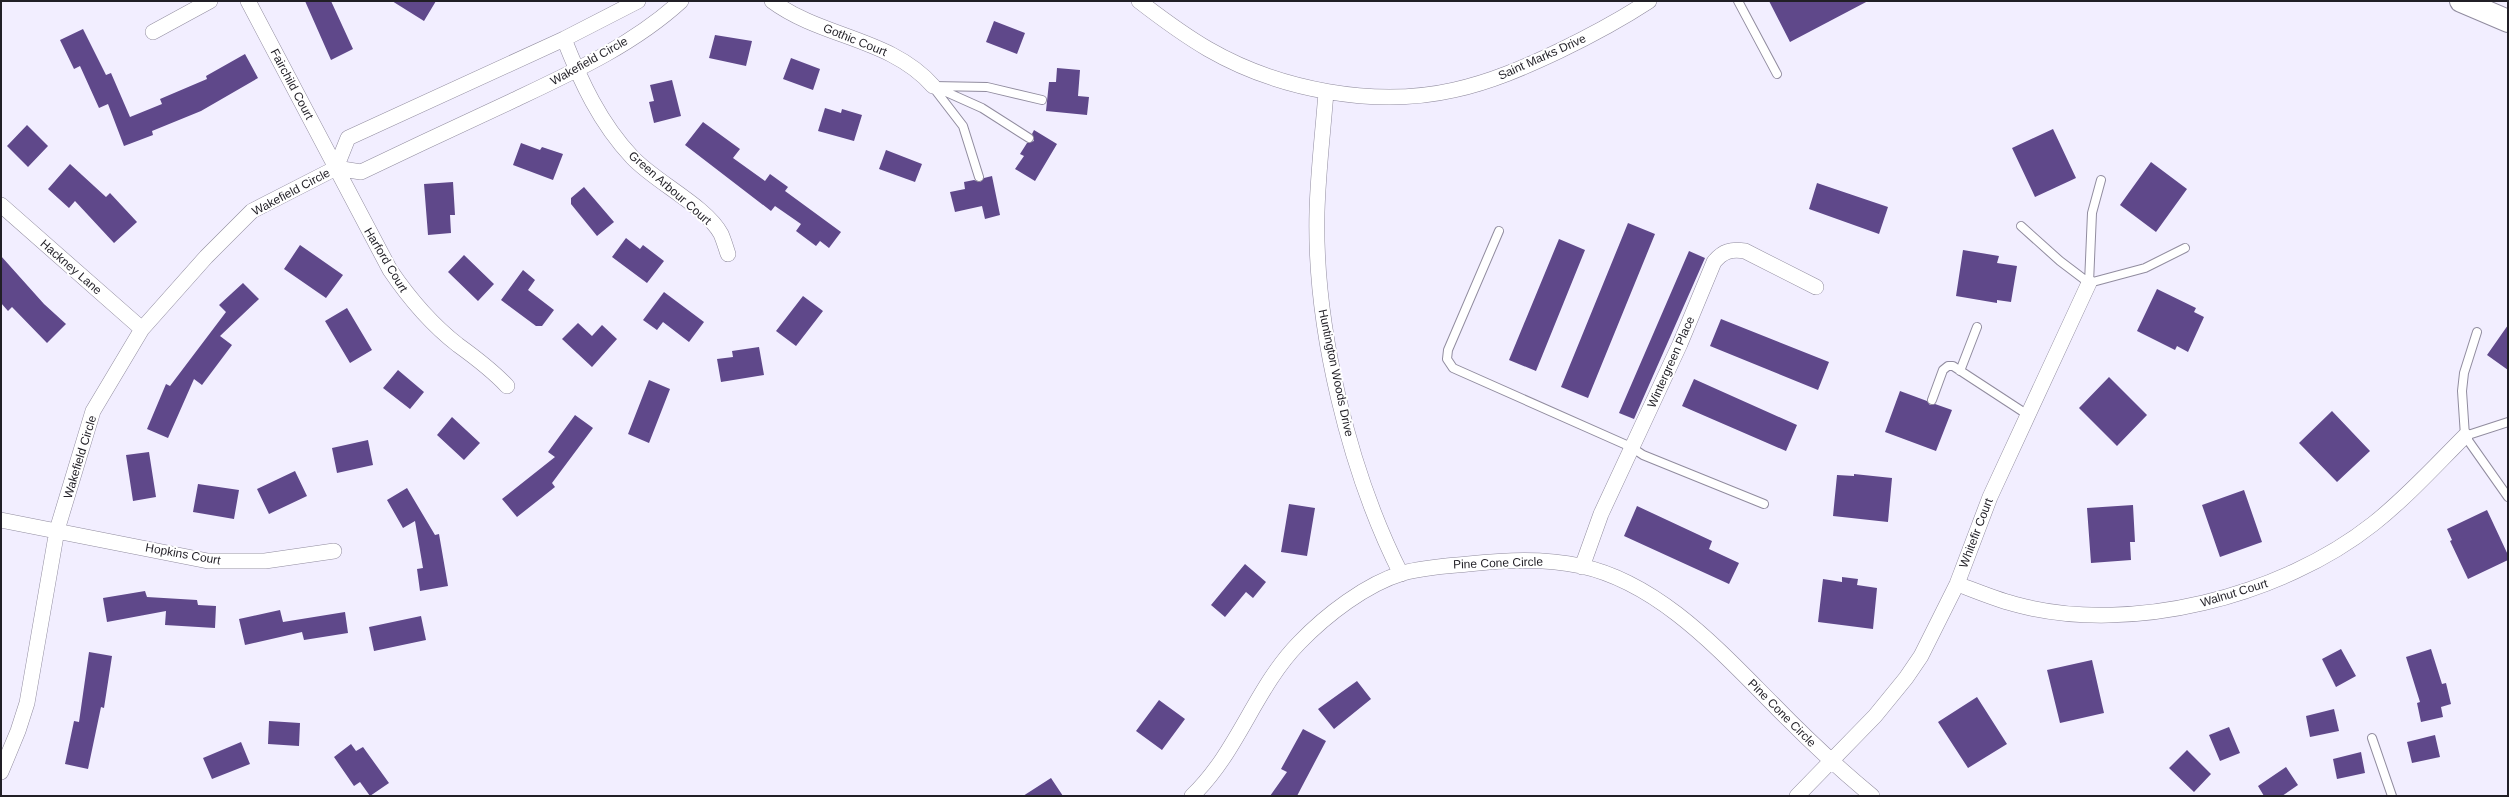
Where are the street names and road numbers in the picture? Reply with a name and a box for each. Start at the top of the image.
street label: Gothic Court [821,21,889,59]
street label: Saint Marks Drive [1496,31,1588,83]
street label: Wakefield Circle [548,34,630,88]
street label: Fairchild Court [268,46,317,122]
street label: Green Arbour Court [626,148,715,228]
street label: Wakefield Circle [250,165,333,218]
street label: Harford Court [361,225,411,295]
street label: Hackney Lane [37,237,105,298]
street label: Huntington Woods Drive [1316,308,1356,438]
street label: Wintergreen Place [1645,314,1698,410]
street label: Wakefield Circle [61,413,99,500]
street label: Whitefir Court [1956,496,1996,570]
street label: Hopkins Court [144,541,222,568]
street label: Pine Cone Circle [1453,554,1544,572]
street label: Walnut Court [2199,576,2270,610]
street label: Pine Cone Circle [1745,676,1819,750]

